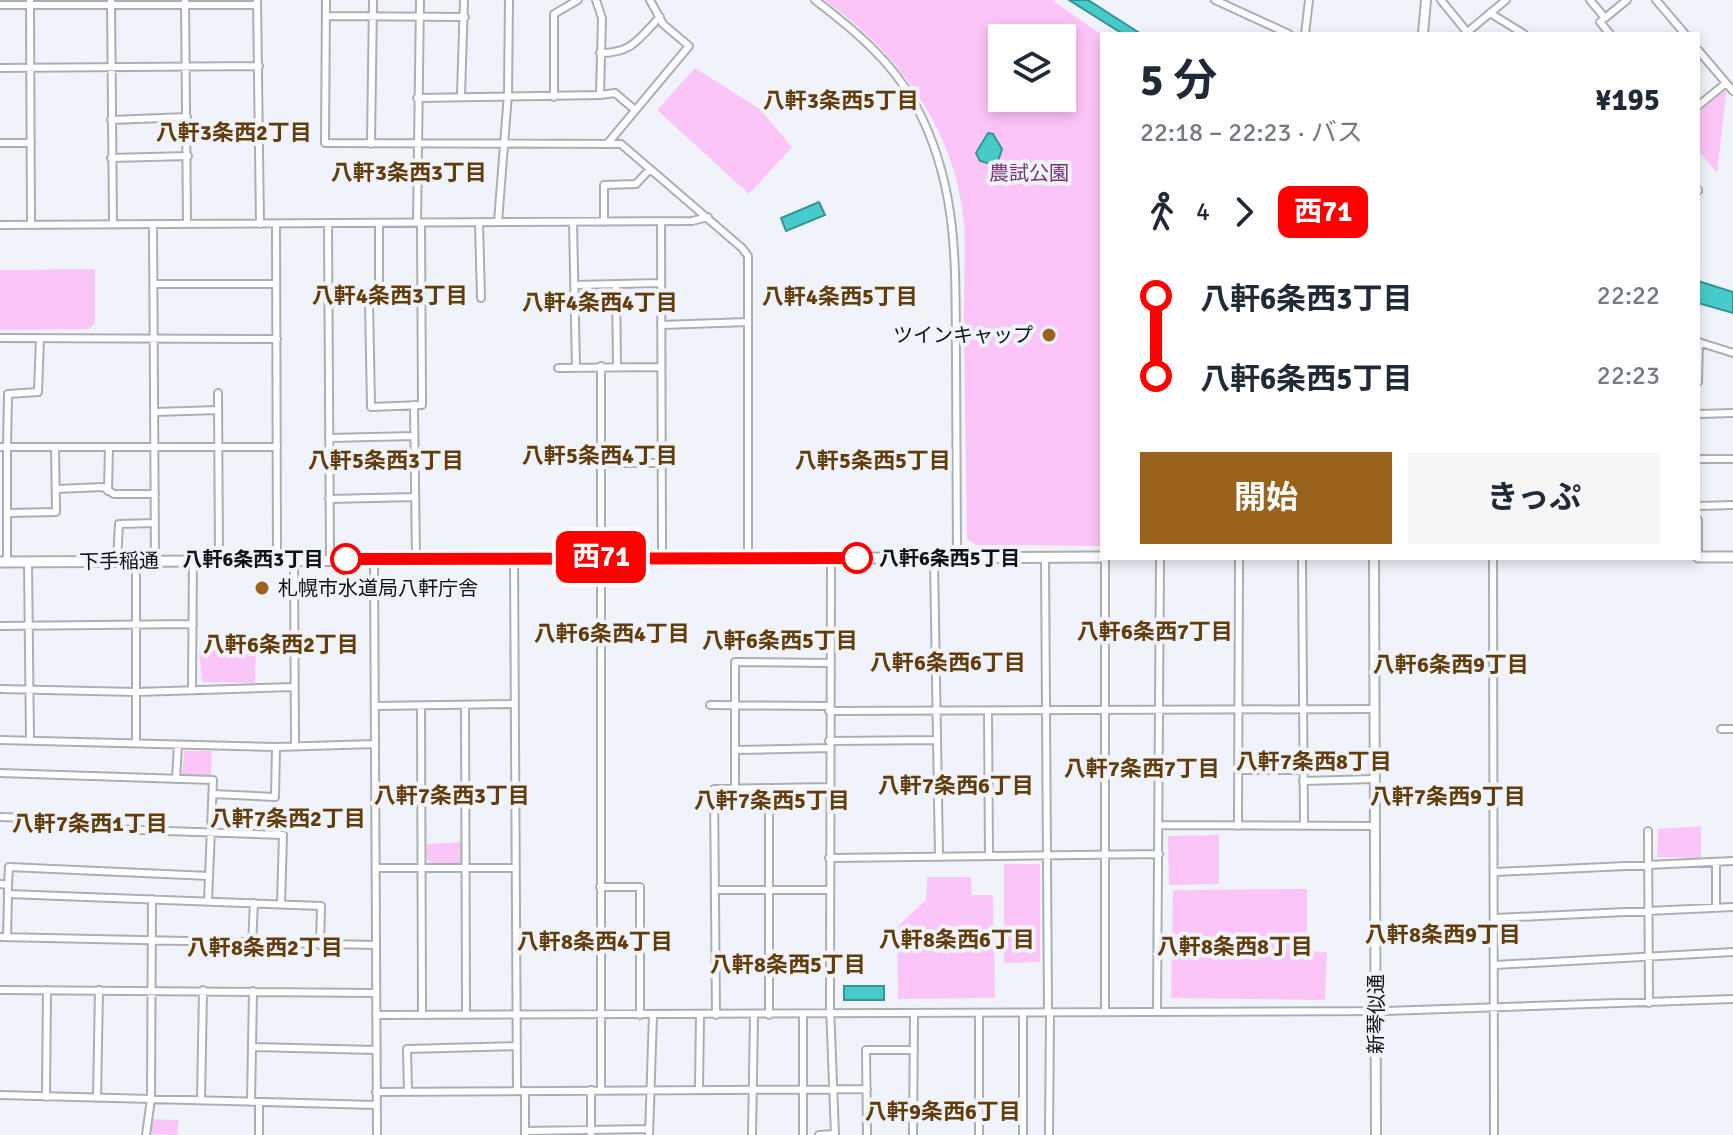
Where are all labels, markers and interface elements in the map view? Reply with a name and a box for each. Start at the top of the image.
map controls [988,24,1076,112]
button: layers [988,24,1076,112]
text: 5 分 [1140,54,1217,108]
text: ¥195 [1595,82,1660,119]
district label: 八軒3条西5丁目 [763,87,919,114]
text: 22:18 – 22:23 · バス [1140,117,1363,149]
district label: 八軒3条西2丁目 [156,119,312,146]
district label: 八軒3条西3丁目 [331,159,487,186]
park label: 農試公園 [989,161,1069,186]
icon: walk [1140,190,1184,234]
icon: forward [1222,190,1266,234]
text: 西71 [1294,195,1352,229]
text: 4 [1196,196,1210,228]
text: 22:22 [1597,280,1660,312]
text: 八軒6条西3丁目 [1200,281,1412,318]
district label: 八軒4条西3丁目 [312,282,468,309]
district label: 八軒4条西5丁目 [762,283,918,310]
district label: 八軒4条西4丁目 [522,289,678,316]
place label: ツインキャップ [893,323,1033,348]
marker: ツインキャップ [1040,326,1058,344]
text: 22:23 [1597,360,1660,392]
text: 八軒6条西5丁目 [1200,361,1412,398]
district label: 八軒5条西4丁目 [522,442,678,469]
district label: 八軒5条西3丁目 [308,447,464,474]
district label: 八軒5条西5丁目 [795,447,951,474]
button: 開始 [1140,452,1392,544]
button: きっぷ [1408,452,1660,544]
line badge: 西71 [555,531,647,583]
text: 西71 [572,540,630,574]
marker: 八軒6条西5丁目 [842,543,872,573]
marker: 八軒6条西3丁目 [331,544,361,574]
place label: 八軒6条西5丁目 [879,546,1021,571]
place label: 八軒6条西3丁目 [182,547,324,572]
street label: 下手稲通 [79,548,159,575]
place label: 札幌市水道局八軒庁舎 [278,576,478,601]
marker: 札幌市水道局八軒庁舎 [253,579,271,597]
district label: 八軒6条西7丁目 [1077,618,1233,645]
district label: 八軒6条西4丁目 [534,620,690,647]
district label: 八軒6条西5丁目 [702,627,858,654]
district label: 八軒6条西2丁目 [203,631,359,658]
district label: 八軒6条西6丁目 [870,649,1026,676]
district label: 八軒6条西9丁目 [1373,651,1529,678]
district label: 八軒7条西8丁目 [1236,748,1392,775]
district label: 八軒7条西7丁目 [1064,755,1220,782]
district label: 八軒7条西6丁目 [878,772,1034,799]
district label: 八軒7条西3丁目 [374,782,530,809]
district label: 八軒7条西9丁目 [1370,783,1526,810]
district label: 八軒7条西5丁目 [694,787,850,814]
district label: 八軒7条西2丁目 [210,805,366,832]
district label: 八軒7条西1丁目 [12,810,168,837]
district label: 八軒8条西9丁目 [1365,921,1521,948]
district label: 八軒8条西6丁目 [879,926,1035,953]
district label: 八軒8条西4丁目 [517,928,673,955]
district label: 八軒8条西8丁目 [1157,933,1313,960]
district label: 八軒8条西2丁目 [187,934,343,961]
district label: 八軒8条西5丁目 [710,951,866,978]
street label: 新琴似通 [1364,974,1389,1054]
district label: 八軒9条西6丁目 [865,1098,1021,1125]

